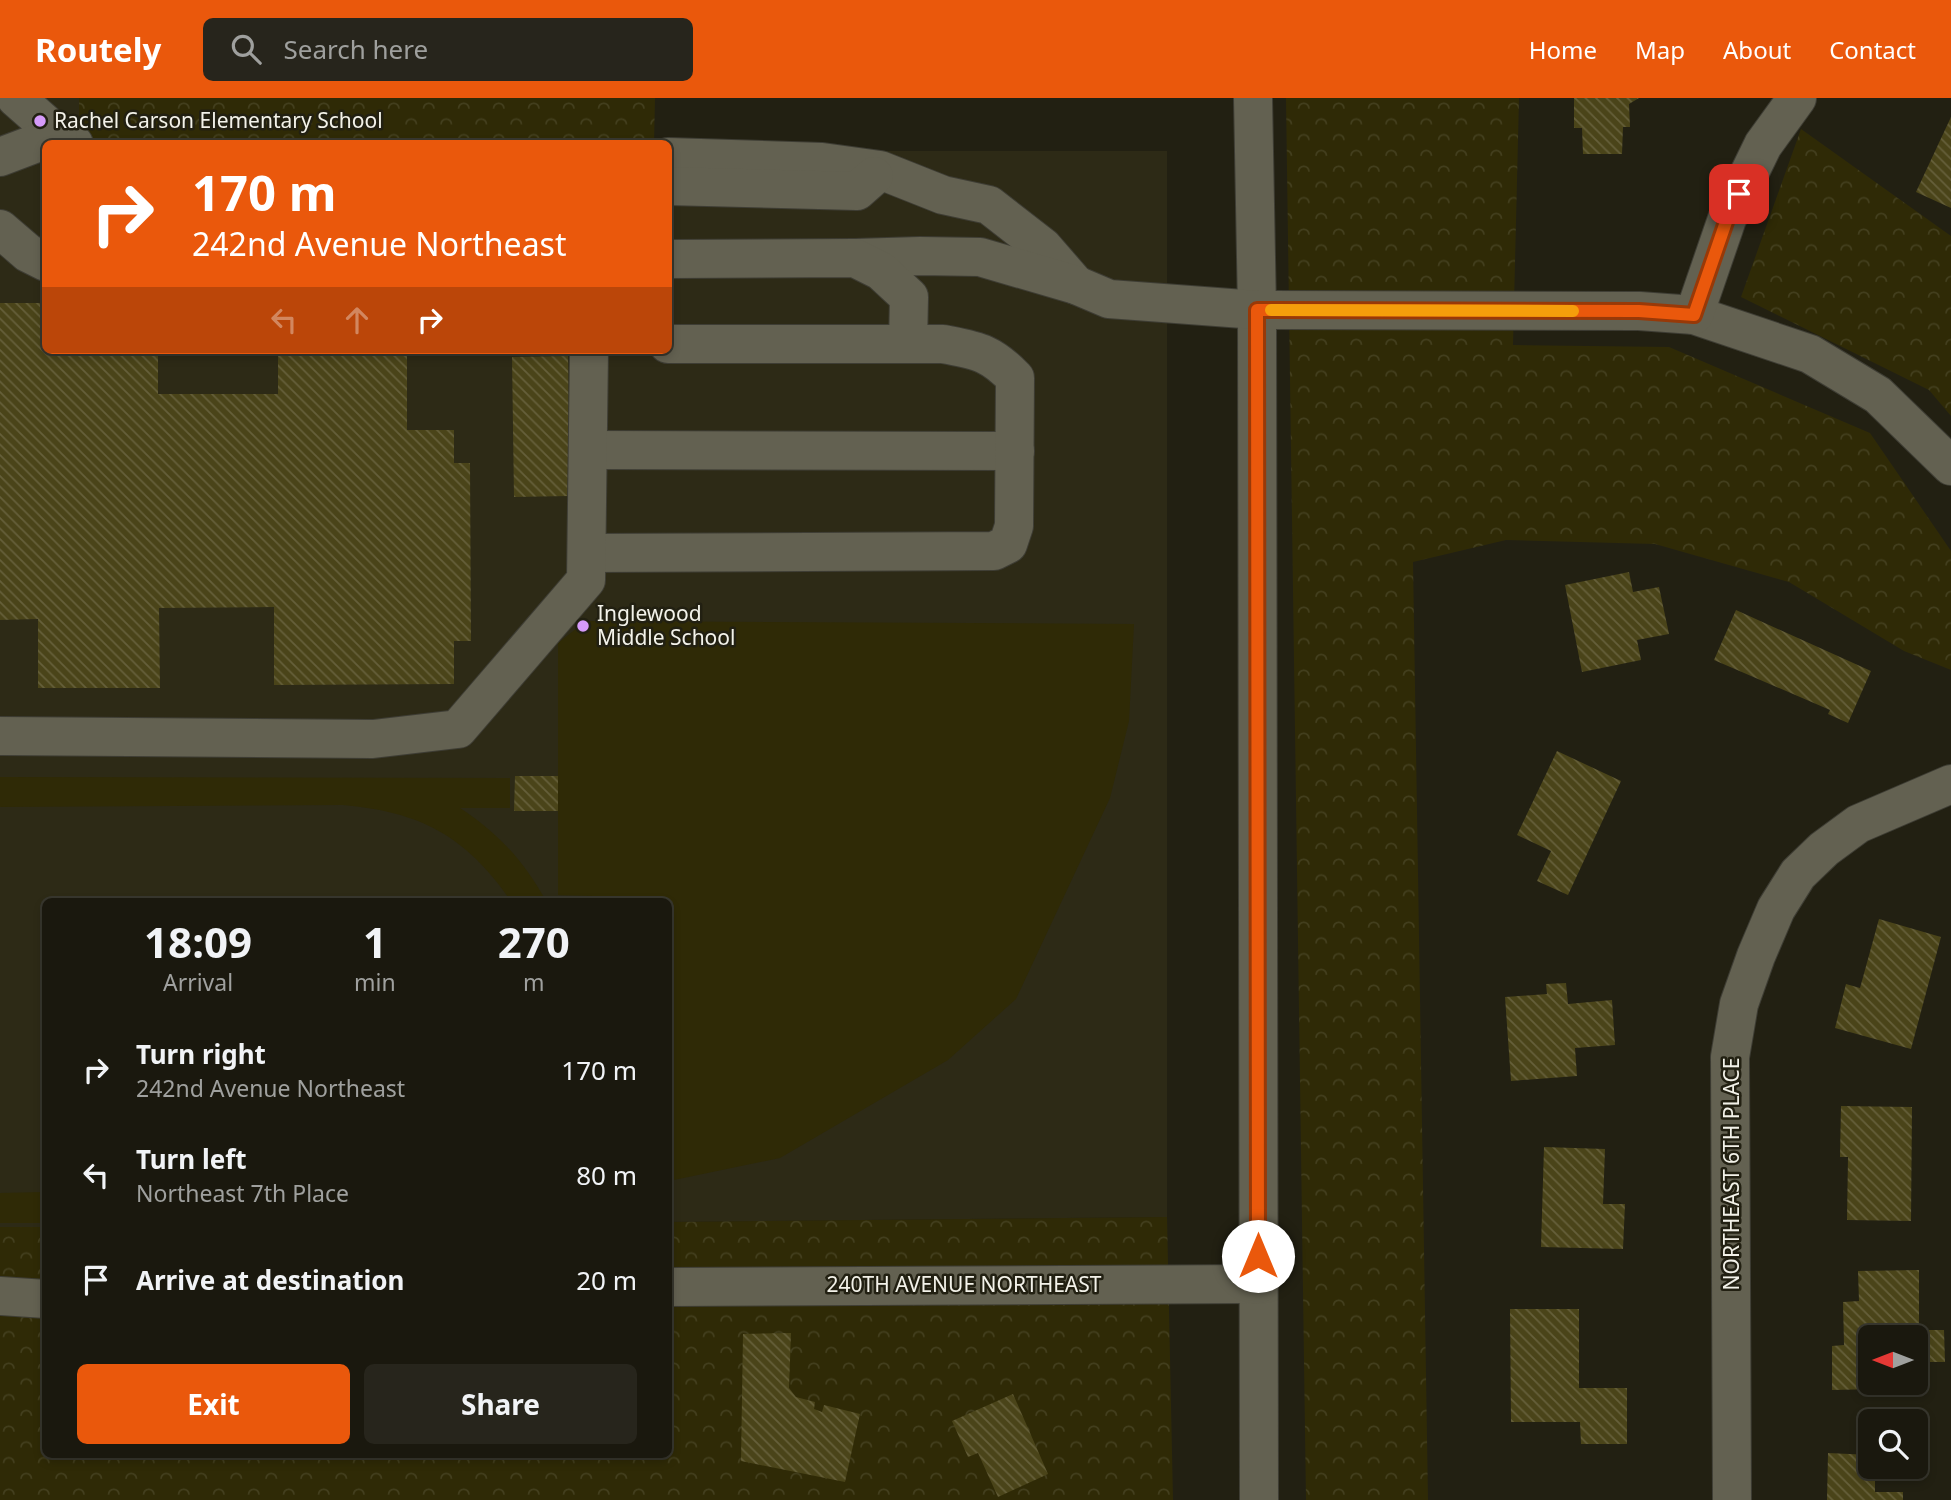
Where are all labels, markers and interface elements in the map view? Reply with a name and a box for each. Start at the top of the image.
search box [203,18,693,81]
text: Routely [35,27,161,72]
icon: search [227,30,265,68]
text: Search here [283,31,428,67]
text: Home [1529,33,1597,66]
text: Map [1635,33,1685,66]
text: About [1723,33,1791,66]
text: Contact [1829,33,1916,66]
place label: Rachel Carson Elementary School [54,106,383,134]
marker: Rachel Carson Elementary School [32,113,48,129]
text: 170 m [192,159,337,225]
pin [1709,164,1769,224]
icon: right [77,168,168,259]
icon: arrive [1720,175,1758,213]
text: 242nd Avenue Northeast [192,222,566,265]
icon: left [265,301,303,339]
icon: ahead [338,301,376,339]
icon: right [411,301,449,339]
place label: Inglewood Middle School [597,599,735,651]
marker: Inglewood Middle School [575,618,591,634]
text: 18:09 [144,913,252,970]
text: 1 [363,913,387,970]
text: 270 [498,913,570,970]
text: Arrival [163,966,233,998]
text: min [354,966,396,998]
text: m [523,966,545,998]
text: Turn right [136,1036,266,1072]
icon: right [77,1051,115,1089]
text: 170 m [561,1052,637,1088]
street label: NORTHEAST 6TH PLACE [1717,1058,1745,1290]
text: 242nd Avenue Northeast [136,1072,405,1104]
text: Turn left [136,1141,247,1177]
icon: left [77,1156,115,1194]
text: 80 m [576,1157,637,1193]
text: Northeast 7th Place [136,1177,349,1209]
position arrow [1221,1219,1295,1293]
icon: arrive [77,1261,115,1299]
text: Arrive at destination [136,1262,405,1298]
text: 20 m [576,1262,637,1298]
street label: 240TH AVENUE NORTHEAST [827,1270,1102,1298]
north arrow [1858,1325,1928,1395]
map controls [1858,1325,1928,1479]
button: Exit [77,1364,350,1444]
button: Share [364,1364,637,1444]
button: search [1858,1409,1928,1479]

